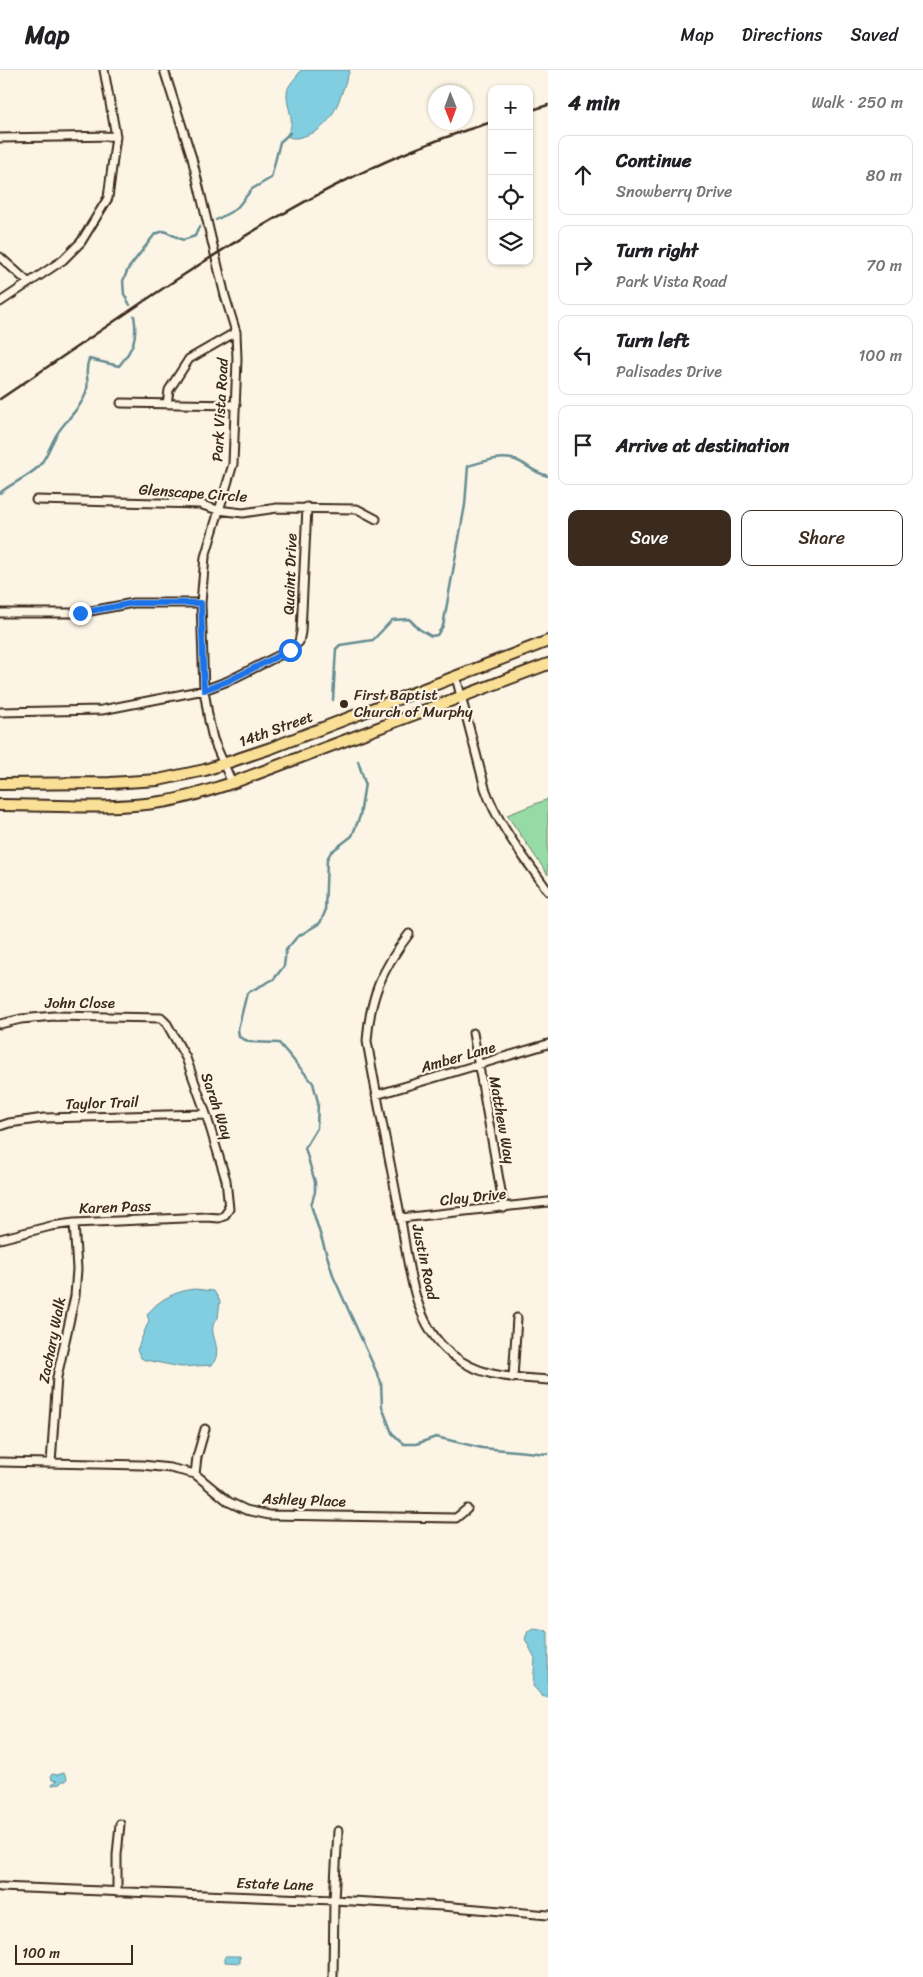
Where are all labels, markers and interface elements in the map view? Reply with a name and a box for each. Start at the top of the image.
text: Map [25,14,69,56]
text: Map [681,19,714,51]
text: Directions [742,19,823,51]
text: Saved [851,19,898,51]
text: 4 min [568,84,620,122]
north arrow [428,85,473,130]
map controls [488,85,533,265]
button: + [488,85,533,130]
text: Walk · 250 m [811,88,903,117]
button: − [488,130,533,175]
text: Continue [616,144,692,177]
icon: ahead [569,161,597,189]
text: 80 m [866,161,902,190]
button: locate [488,175,533,220]
text: Snowberry Drive [616,177,732,206]
button: layers [488,220,533,265]
text: Turn right [616,234,698,267]
icon: right [569,251,597,279]
text: 70 m [866,251,902,280]
text: Park Vista Road [616,267,727,296]
text: Turn left [616,324,689,357]
icon: left [569,341,597,369]
text: 100 m [858,341,902,370]
street label: Park Vista Road [204,356,236,463]
text: Palisades Drive [616,357,722,386]
text: Arrive at destination [616,429,789,462]
icon: arrive [569,431,597,459]
street label: Glenscape Circle [138,476,248,510]
button: Save [568,510,731,566]
button: Share [741,510,903,566]
street label: Quaint Drive [276,532,304,615]
route end [69,602,92,625]
route start [279,639,302,662]
place label: First Baptist Church of Murphy [354,682,473,725]
marker: First Baptist Church of Murphy [338,698,350,710]
street label: 14th Street [235,703,317,755]
street label: John Close [44,990,115,1016]
street label: Amber Lane [416,1034,499,1080]
street label: Sarah Way [193,1069,241,1143]
street label: Matthew Way [481,1074,523,1166]
street label: Taylor Trail [65,1089,140,1117]
street label: Clay Drive [439,1181,507,1213]
street label: Karen Pass [79,1193,151,1221]
street label: Justin Road [404,1221,446,1303]
street label: Zachary Walk [31,1294,73,1386]
street label: Ashley Place [261,1486,346,1514]
street label: Estate Lane [236,1870,314,1898]
text: 100 m [22,1941,60,1966]
scale bar [15,1942,132,1965]

